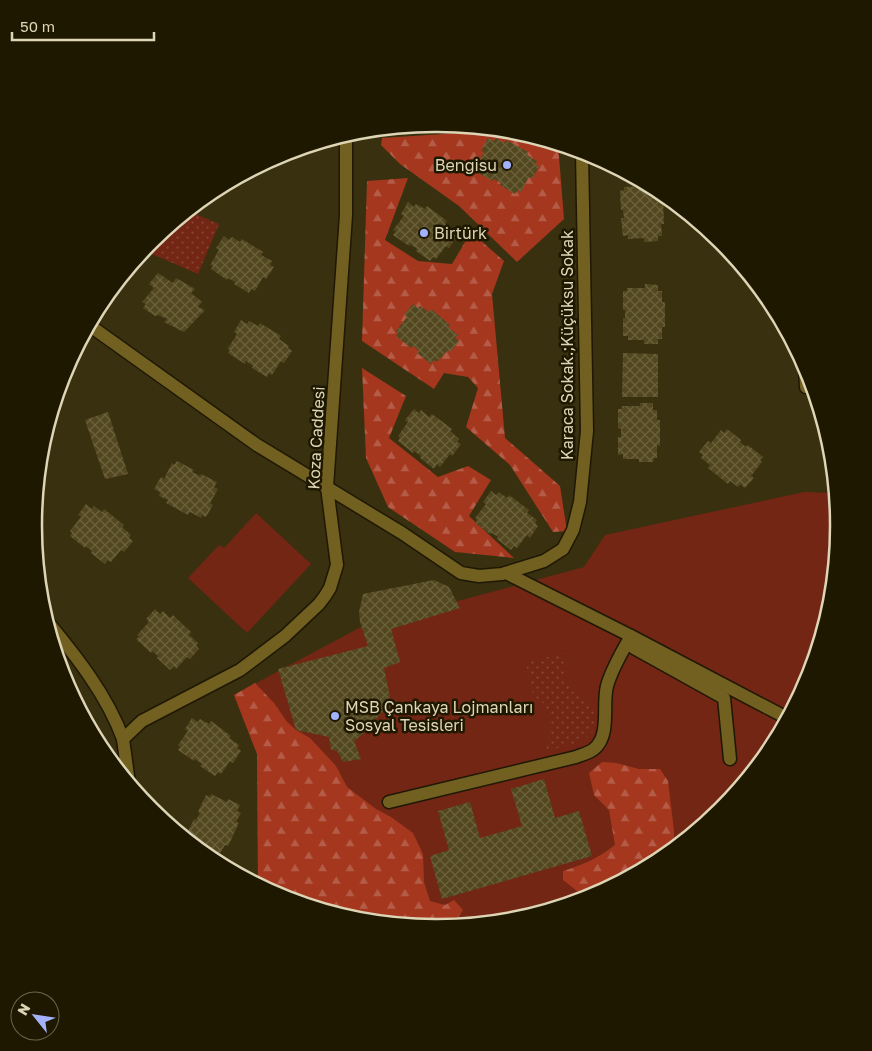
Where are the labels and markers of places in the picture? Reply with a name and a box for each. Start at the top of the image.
place label: Bengisu [435,155,497,175]
marker: Bengisu [501,159,513,171]
place label: Birtürk [434,223,487,243]
marker: Birtürk [418,227,430,239]
place label: MSB Çankaya Lojmanları Sosyal Tesisleri [345,697,533,735]
marker: MSB Çankaya Lojmanları Sosyal Tesisleri [329,710,341,722]

